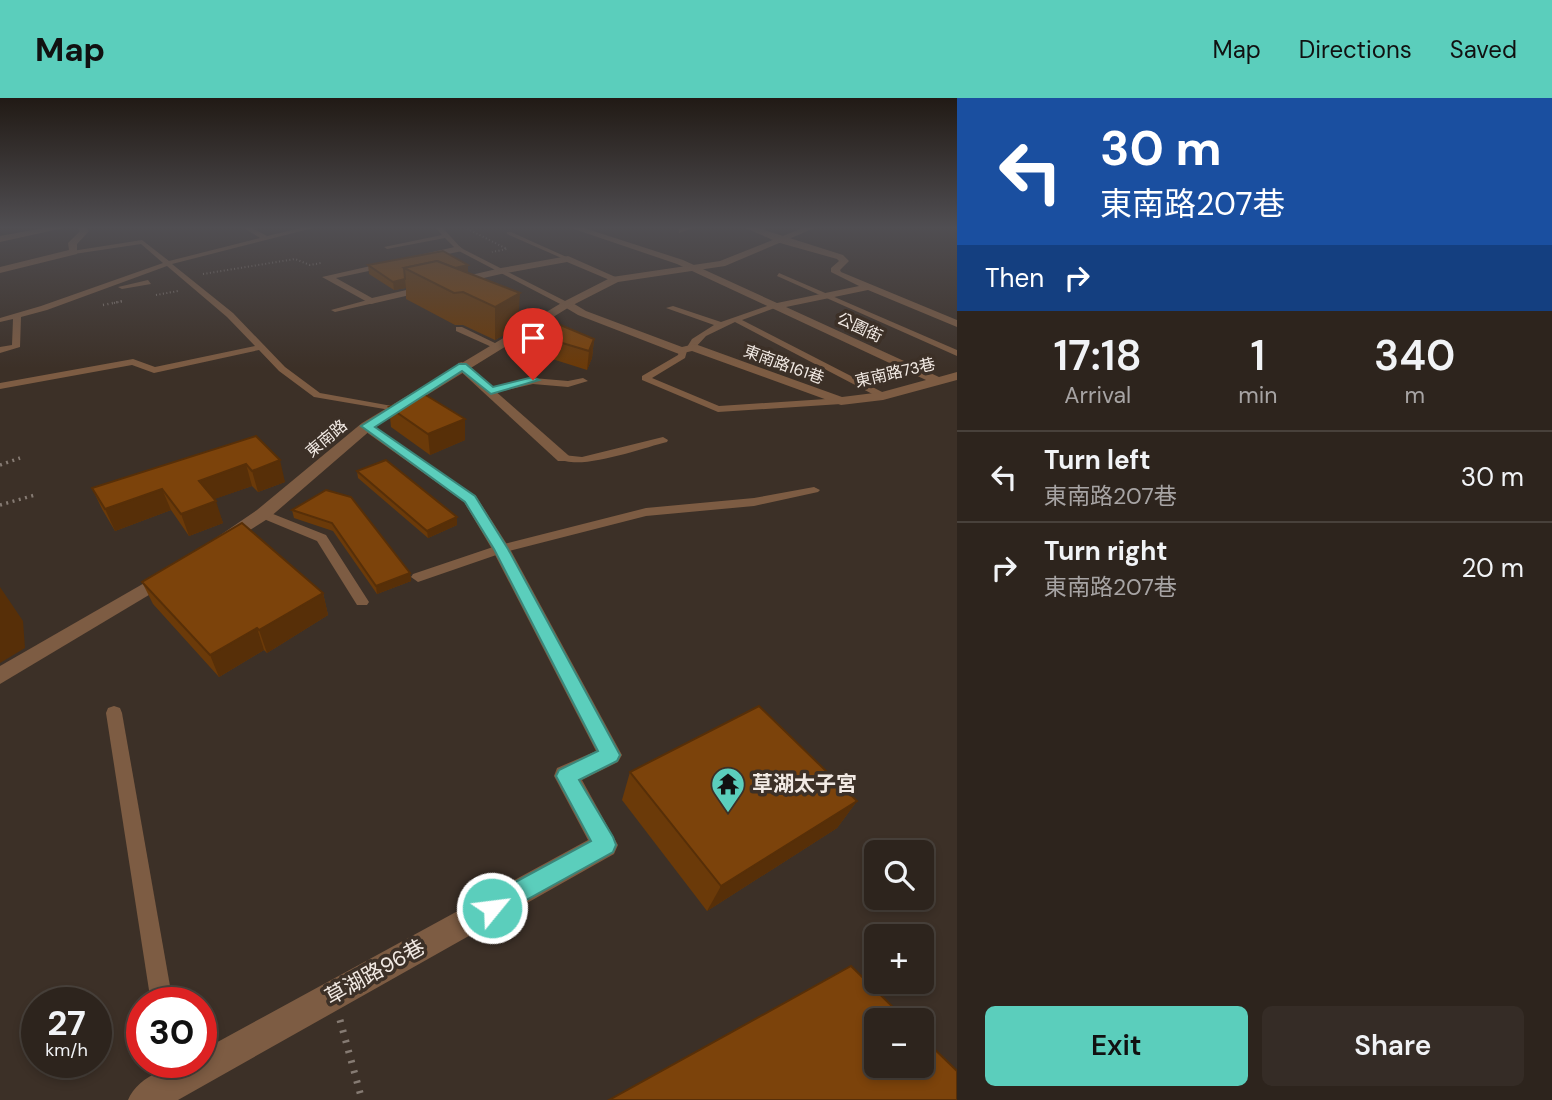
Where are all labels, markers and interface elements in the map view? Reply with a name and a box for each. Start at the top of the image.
text: Map [35,28,105,71]
text: Map [1213,34,1261,65]
text: Directions [1299,34,1412,65]
text: Saved [1450,34,1517,65]
text: 30 m [1100,116,1222,180]
icon: left [985,126,1076,217]
text: 東南路207巷 [1100,183,1285,225]
icon: right [1058,259,1096,297]
text: Then [985,261,1044,295]
pin [503,308,563,380]
street label: 公園街 [834,308,886,347]
icon: arrive [514,319,552,357]
text: 17:18 [1054,328,1142,383]
text: 1 [1251,328,1265,383]
text: 340 [1374,328,1455,383]
street label: 東南路161巷 [741,340,827,389]
street label: 東南路73巷 [853,353,937,392]
text: Arrival [1064,380,1131,410]
text: min [1238,380,1277,410]
text: m [1404,380,1425,410]
street label: 東南路 [301,415,351,462]
text: Turn left [1044,443,1151,477]
icon: left [985,458,1023,496]
text: 30 m [1461,460,1524,494]
text: 東南路207巷 [1044,481,1177,511]
text: Turn right [1044,534,1168,568]
icon: right [985,549,1023,587]
text: 20 m [1461,551,1524,585]
text: 東南路207巷 [1044,572,1177,602]
temple icon: 草湖太子宮 [709,765,747,814]
place label: 草湖太子宮 [752,770,857,798]
map controls [864,840,934,1078]
button: search [864,840,934,910]
position arrow [455,871,529,945]
button: + [864,924,934,994]
street label: 草湖路96巷 [320,933,430,1011]
speed limit sign: 30 [126,987,217,1078]
text: 27 [47,1000,86,1046]
button: Exit [985,1006,1248,1086]
button: Share [1262,1006,1524,1086]
button: − [864,1008,934,1078]
text: km/h [45,1038,88,1062]

